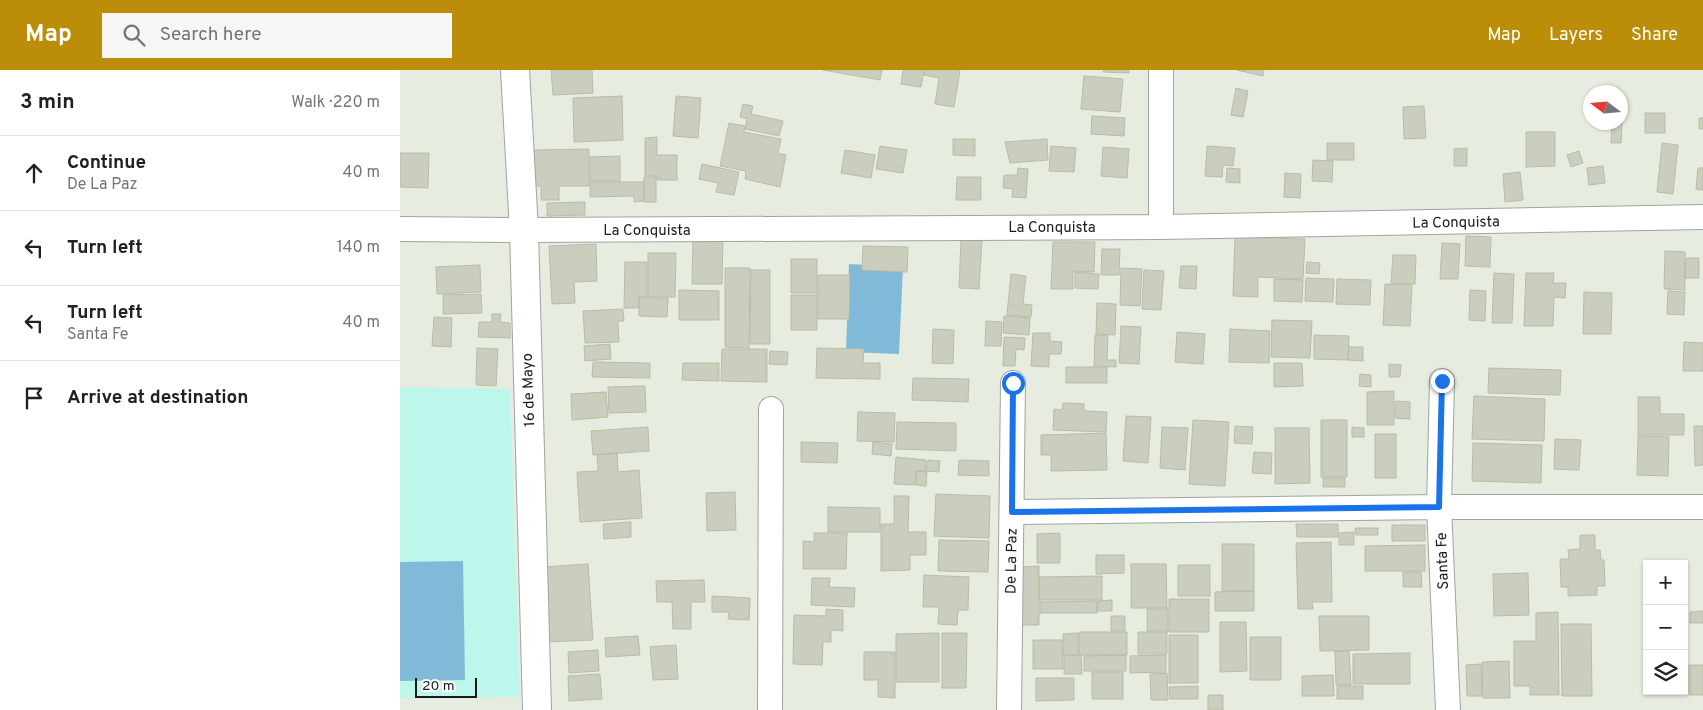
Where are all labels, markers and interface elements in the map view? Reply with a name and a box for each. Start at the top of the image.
search box [102,13,452,58]
text: Map [25,20,72,50]
icon: search [120,21,148,49]
text: Search here [160,23,261,47]
text: Map [1487,24,1521,47]
text: Layers [1549,24,1603,47]
text: Share [1631,24,1678,47]
north arrow [1583,85,1628,130]
text: 3 min [20,89,75,116]
text: Walk · 220 m [291,93,380,113]
text: Continue [67,151,146,175]
icon: ahead [20,159,48,187]
text: 40 m [342,163,380,183]
text: De La Paz [67,175,138,195]
street label: La Conquista [1412,213,1500,234]
street label: La Conquista [1008,219,1096,238]
street label: La Conquista [603,222,691,241]
icon: left [20,234,48,262]
text: Turn left [67,236,143,260]
text: 140 m [337,238,380,258]
text: Turn left [67,301,143,325]
icon: left [20,309,48,337]
text: 40 m [342,313,380,333]
text: Santa Fe [67,325,128,345]
street label: 16 de Mayo [519,353,540,427]
route end [1431,370,1454,393]
route start [1002,372,1025,395]
icon: arrive [20,384,48,412]
text: Arrive at destination [67,386,248,410]
street label: De La Paz [1002,528,1023,594]
street label: Santa Fe [1433,532,1454,590]
map controls [1643,560,1688,695]
button: + [1643,560,1688,605]
button: − [1643,605,1688,650]
button: layers [1643,650,1688,695]
scale bar [415,675,478,698]
text: 20 m [422,678,455,695]

